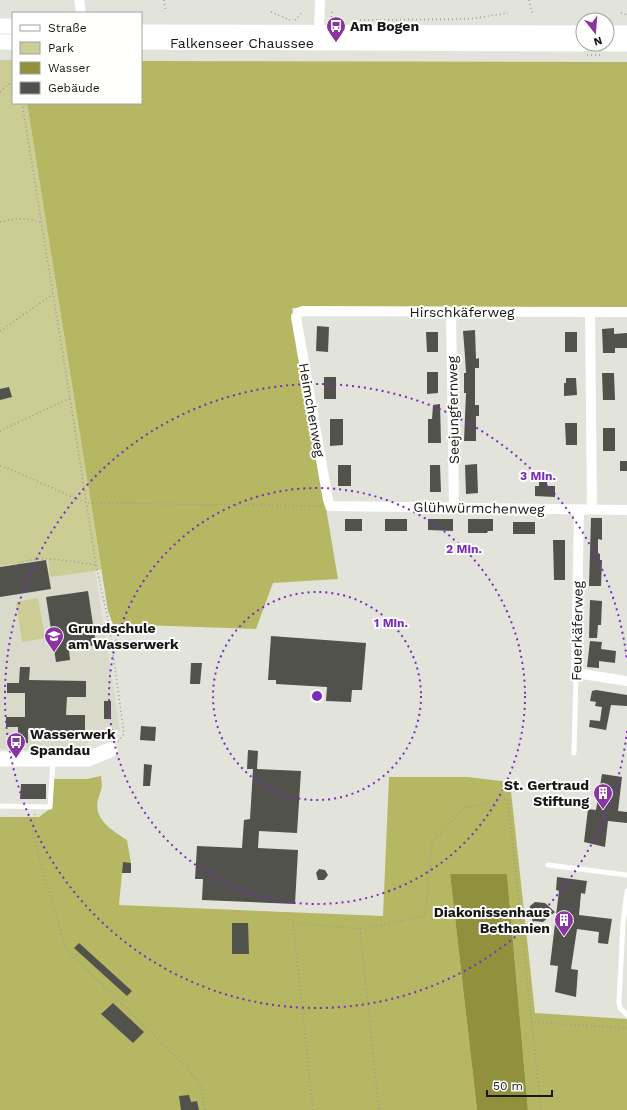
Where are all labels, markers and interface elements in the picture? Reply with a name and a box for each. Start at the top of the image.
legend [12,12,142,104]
north arrow [575,12,615,52]
bus stop icon: Am Bogen [325,15,347,43]
place label: Am Bogen [350,18,419,34]
text: Straße [48,21,87,35]
text: N [592,34,604,48]
street label: Falkenseer Chaussee [170,35,314,51]
text: Park [48,41,74,55]
text: Wasser [48,61,90,75]
text: Gebäude [48,81,100,95]
street label: Hirschkäferweg [409,304,515,320]
street label: Seejungfernweg [444,355,462,464]
street label: Heimchenweg [296,362,328,459]
text: 3 Min. [520,469,556,483]
street label: Glühwürmchenweg [413,499,545,517]
text: 2 Min. [446,542,482,556]
street label: Feuerkäferweg [568,580,586,681]
text: 1 Min. [374,616,408,630]
place label: Grundschule am Wasserwerk [68,620,179,652]
school or university icon: Grundschule am Wasserwerk [43,625,65,653]
centre of rings [310,689,324,703]
place label: Wasserwerk Spandau [30,726,116,758]
bus stop icon: Wasserwerk Spandau [5,731,27,759]
place label: St. Gertraud Stiftung [504,777,589,809]
building icon: St. Gertraud Stiftung [592,782,614,810]
place label: Diakonissenhaus Bethanien [434,904,551,936]
building icon: Diakonissenhaus Bethanien [553,909,575,937]
scale bar [487,1072,552,1098]
text: 50 m [493,1079,523,1093]

